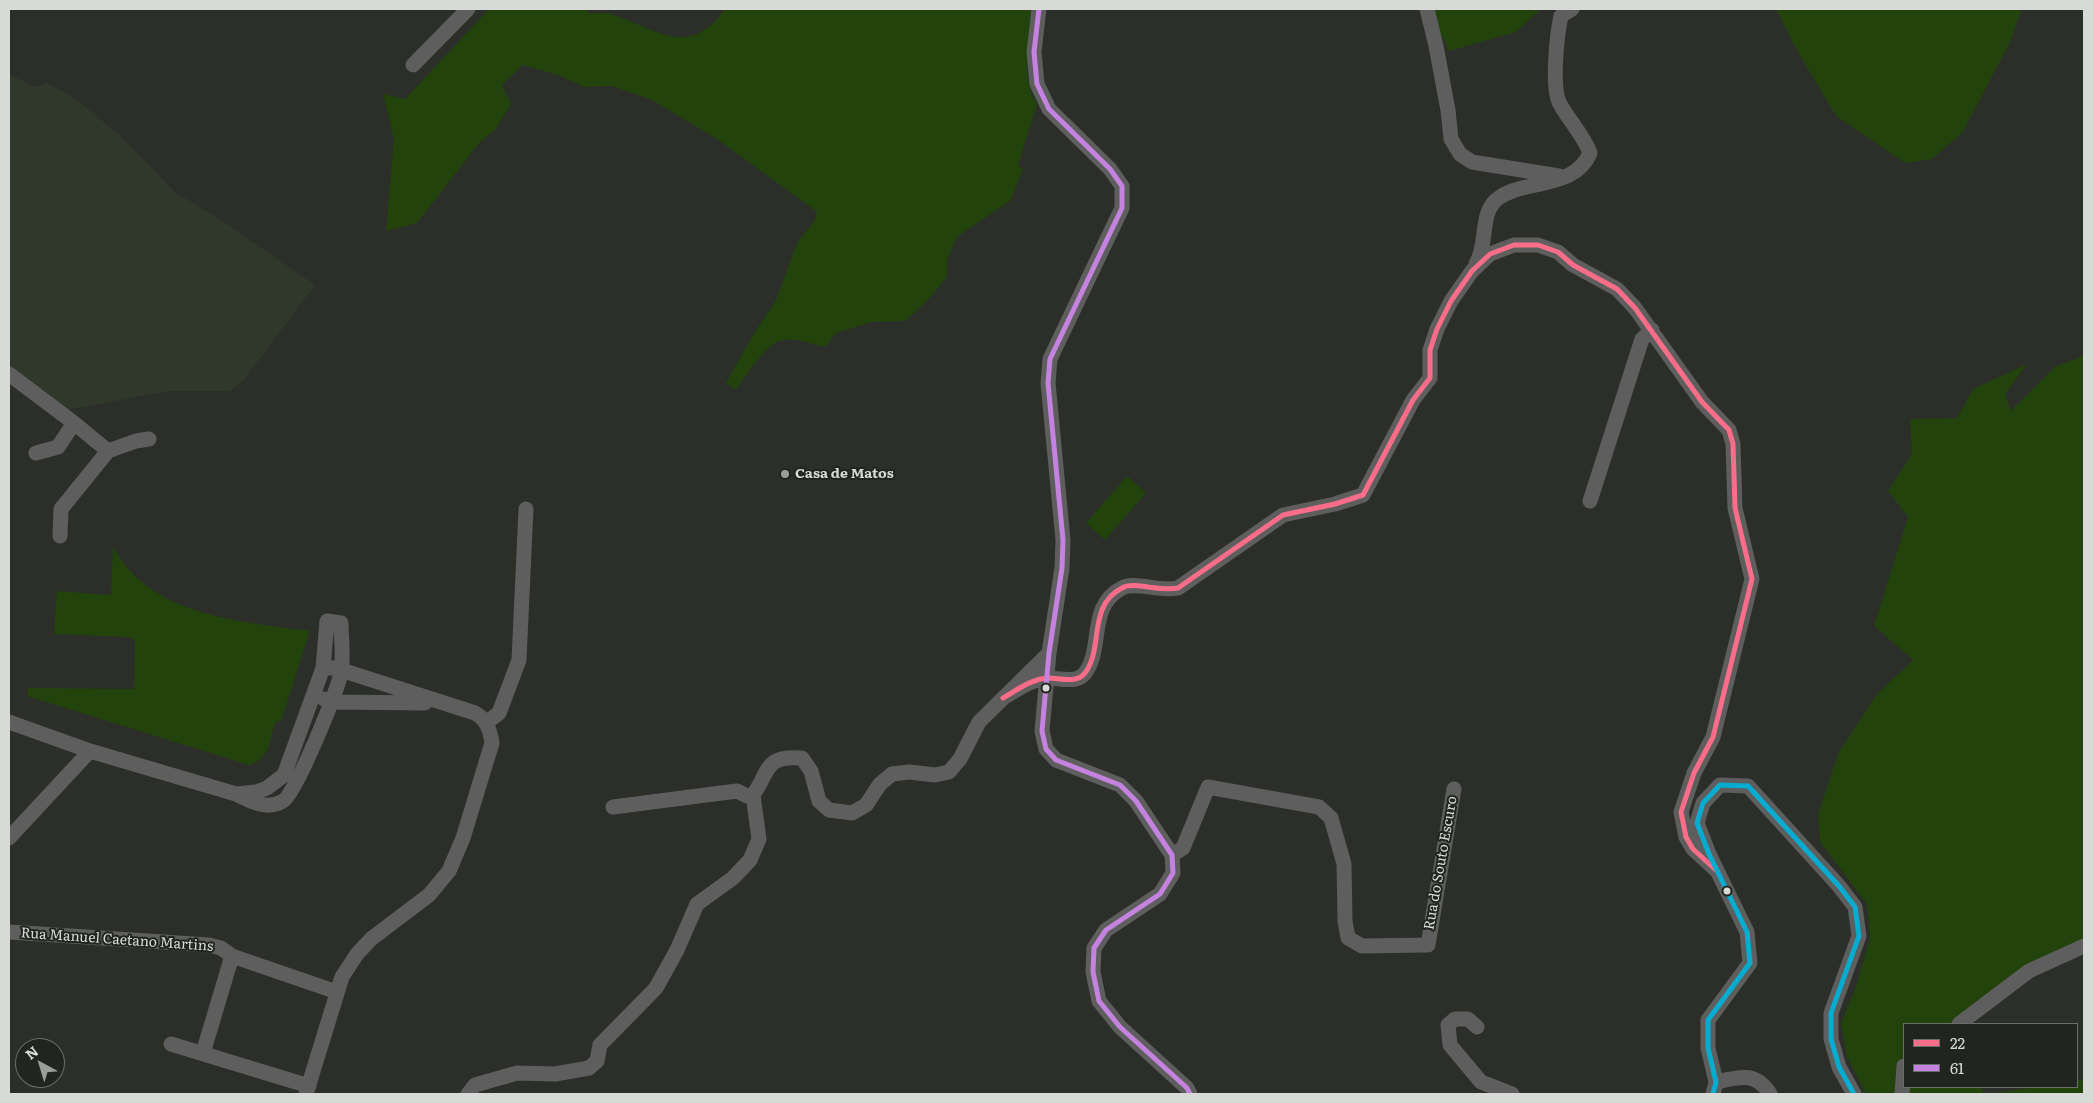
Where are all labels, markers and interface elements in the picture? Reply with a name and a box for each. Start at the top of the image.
place label: Casa de Matos [795,466,894,482]
marker: Casa de Matos [779,468,791,480]
unlabelled marker [1041,683,1051,693]
street label: Rua do Souto Escuro [1421,795,1461,931]
unlabelled marker [1722,886,1732,896]
street label: Rua Manuel Caetano Martins [20,925,214,955]
legend [1903,1023,2078,1088]
text: 22 [1950,1031,1965,1054]
north arrow [15,1038,65,1088]
text: N [20,1041,42,1064]
text: 61 [1950,1056,1964,1079]

